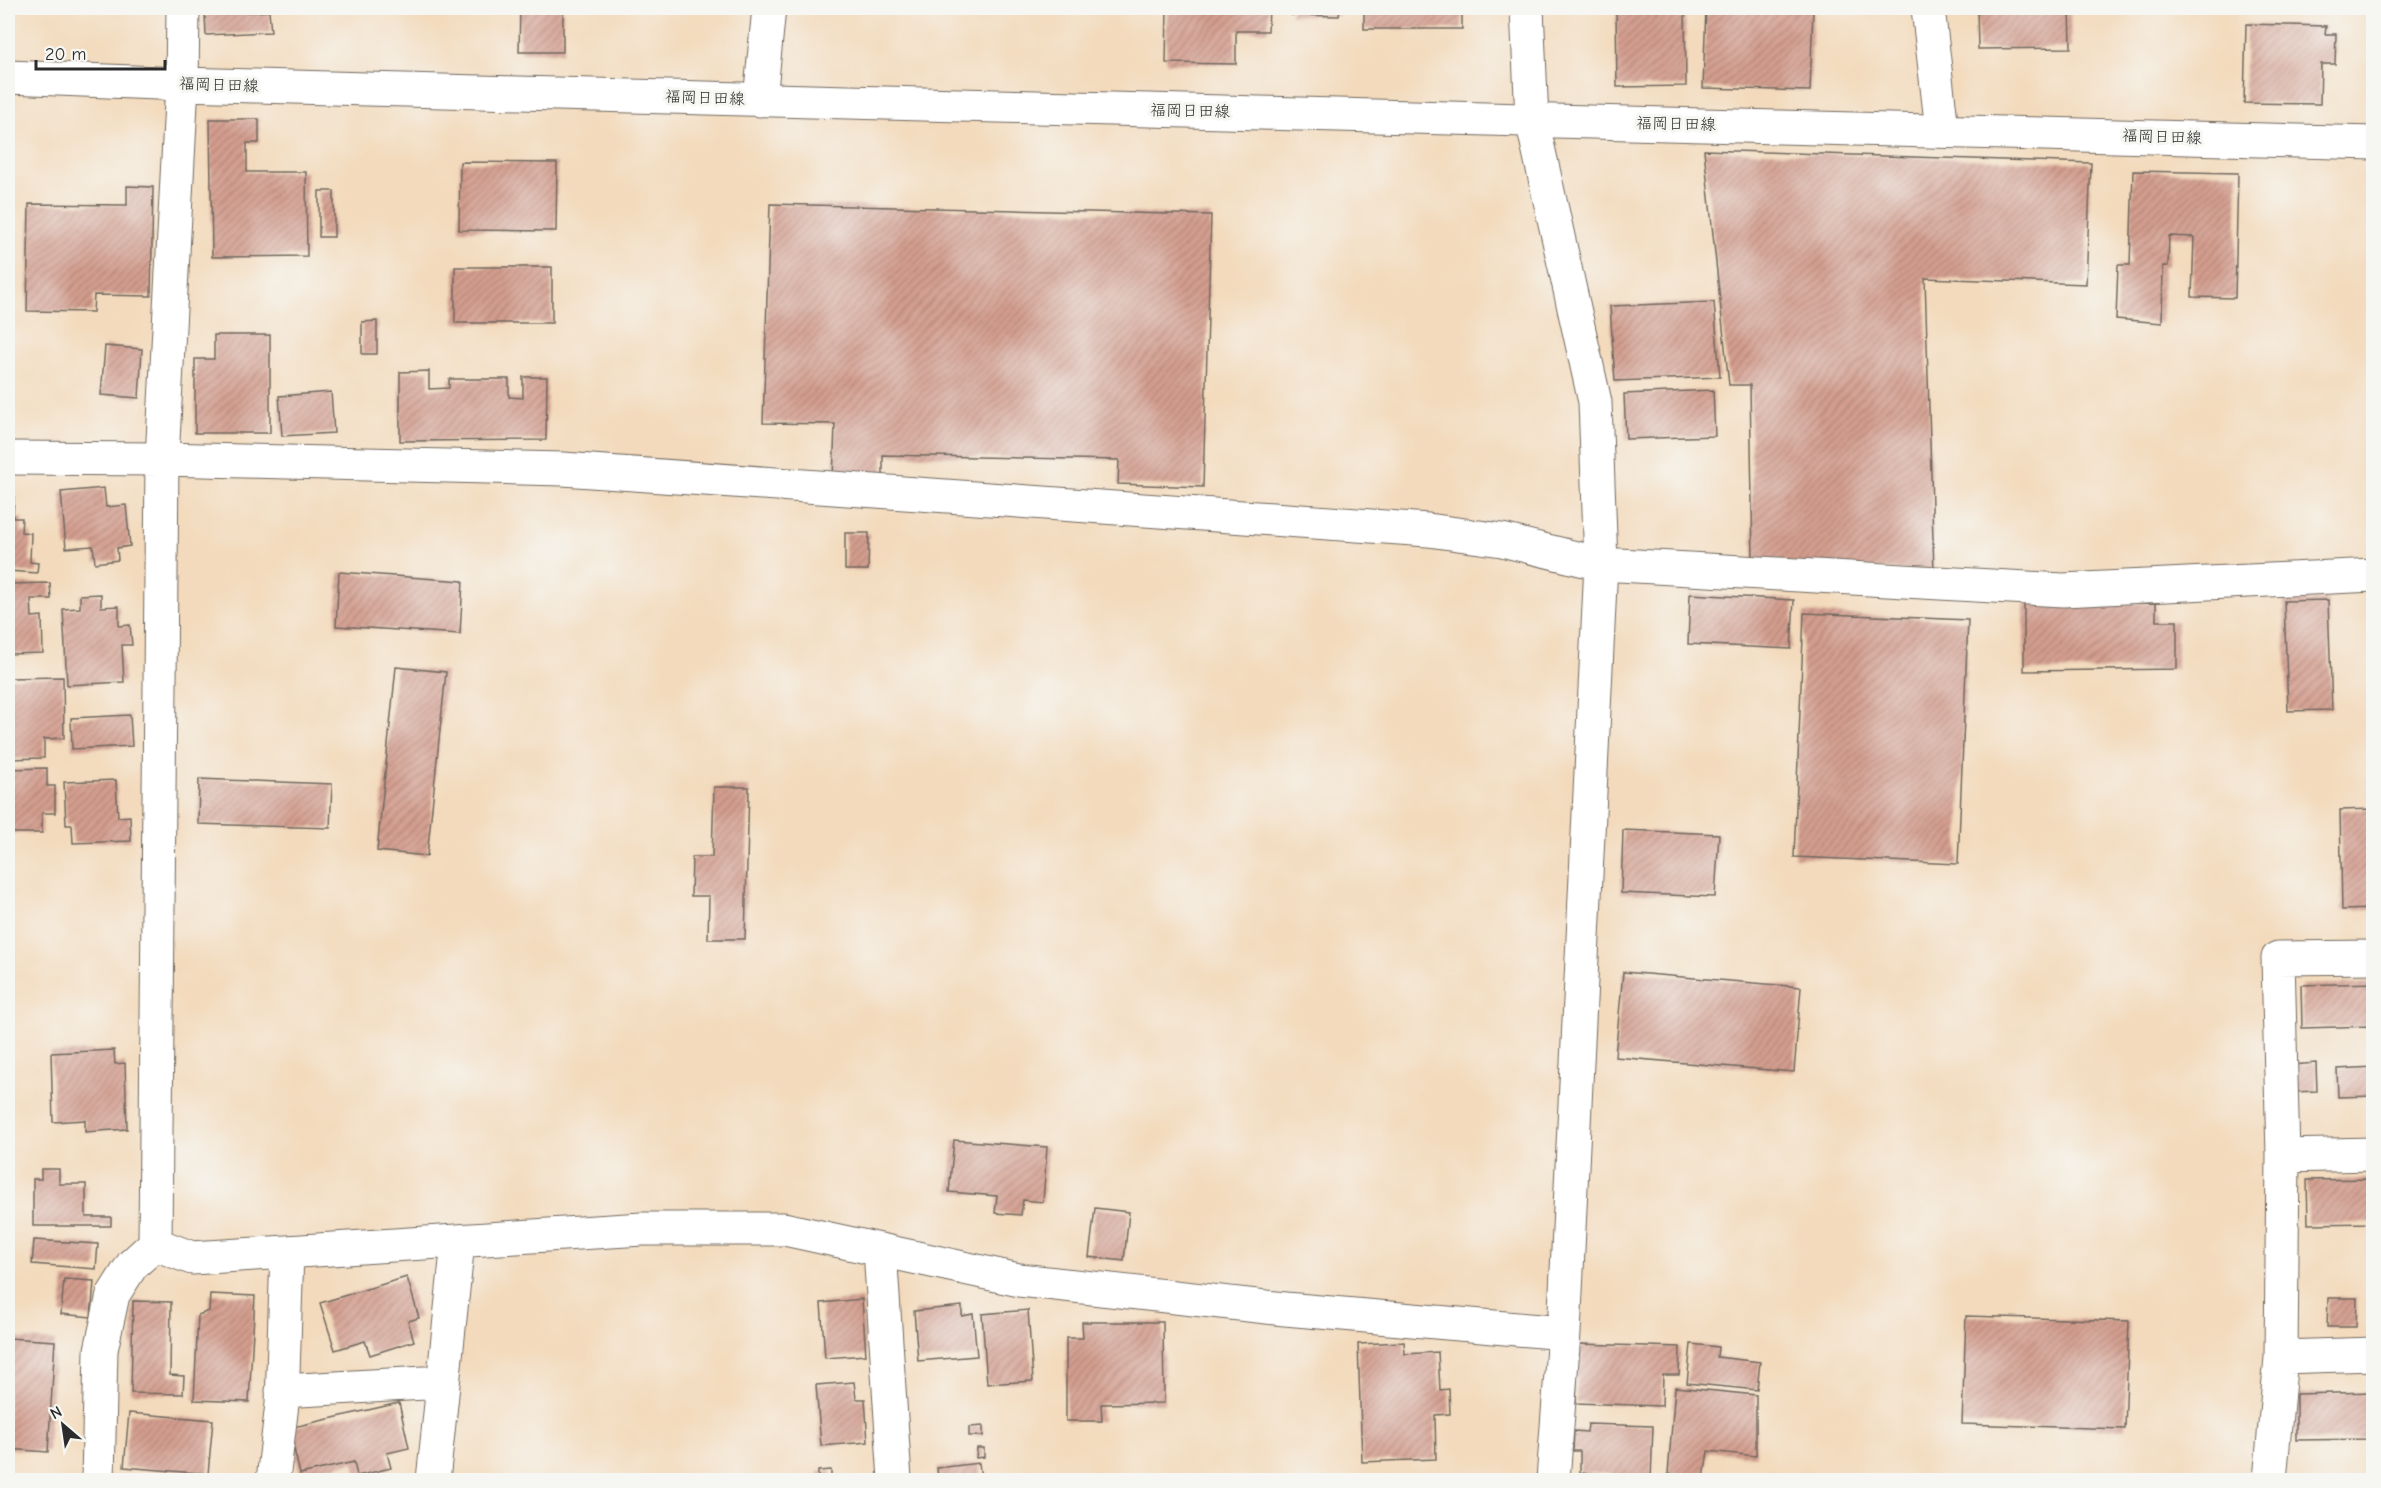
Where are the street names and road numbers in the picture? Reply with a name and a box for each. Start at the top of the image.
street label: 福岡日田線 [179,75,259,95]
street label: 福岡日田線 [665,88,745,108]
street label: 福岡日田線 [1150,101,1230,121]
street label: 福岡日田線 [1636,114,1716,134]
street label: 福岡日田線 [2122,127,2202,147]

